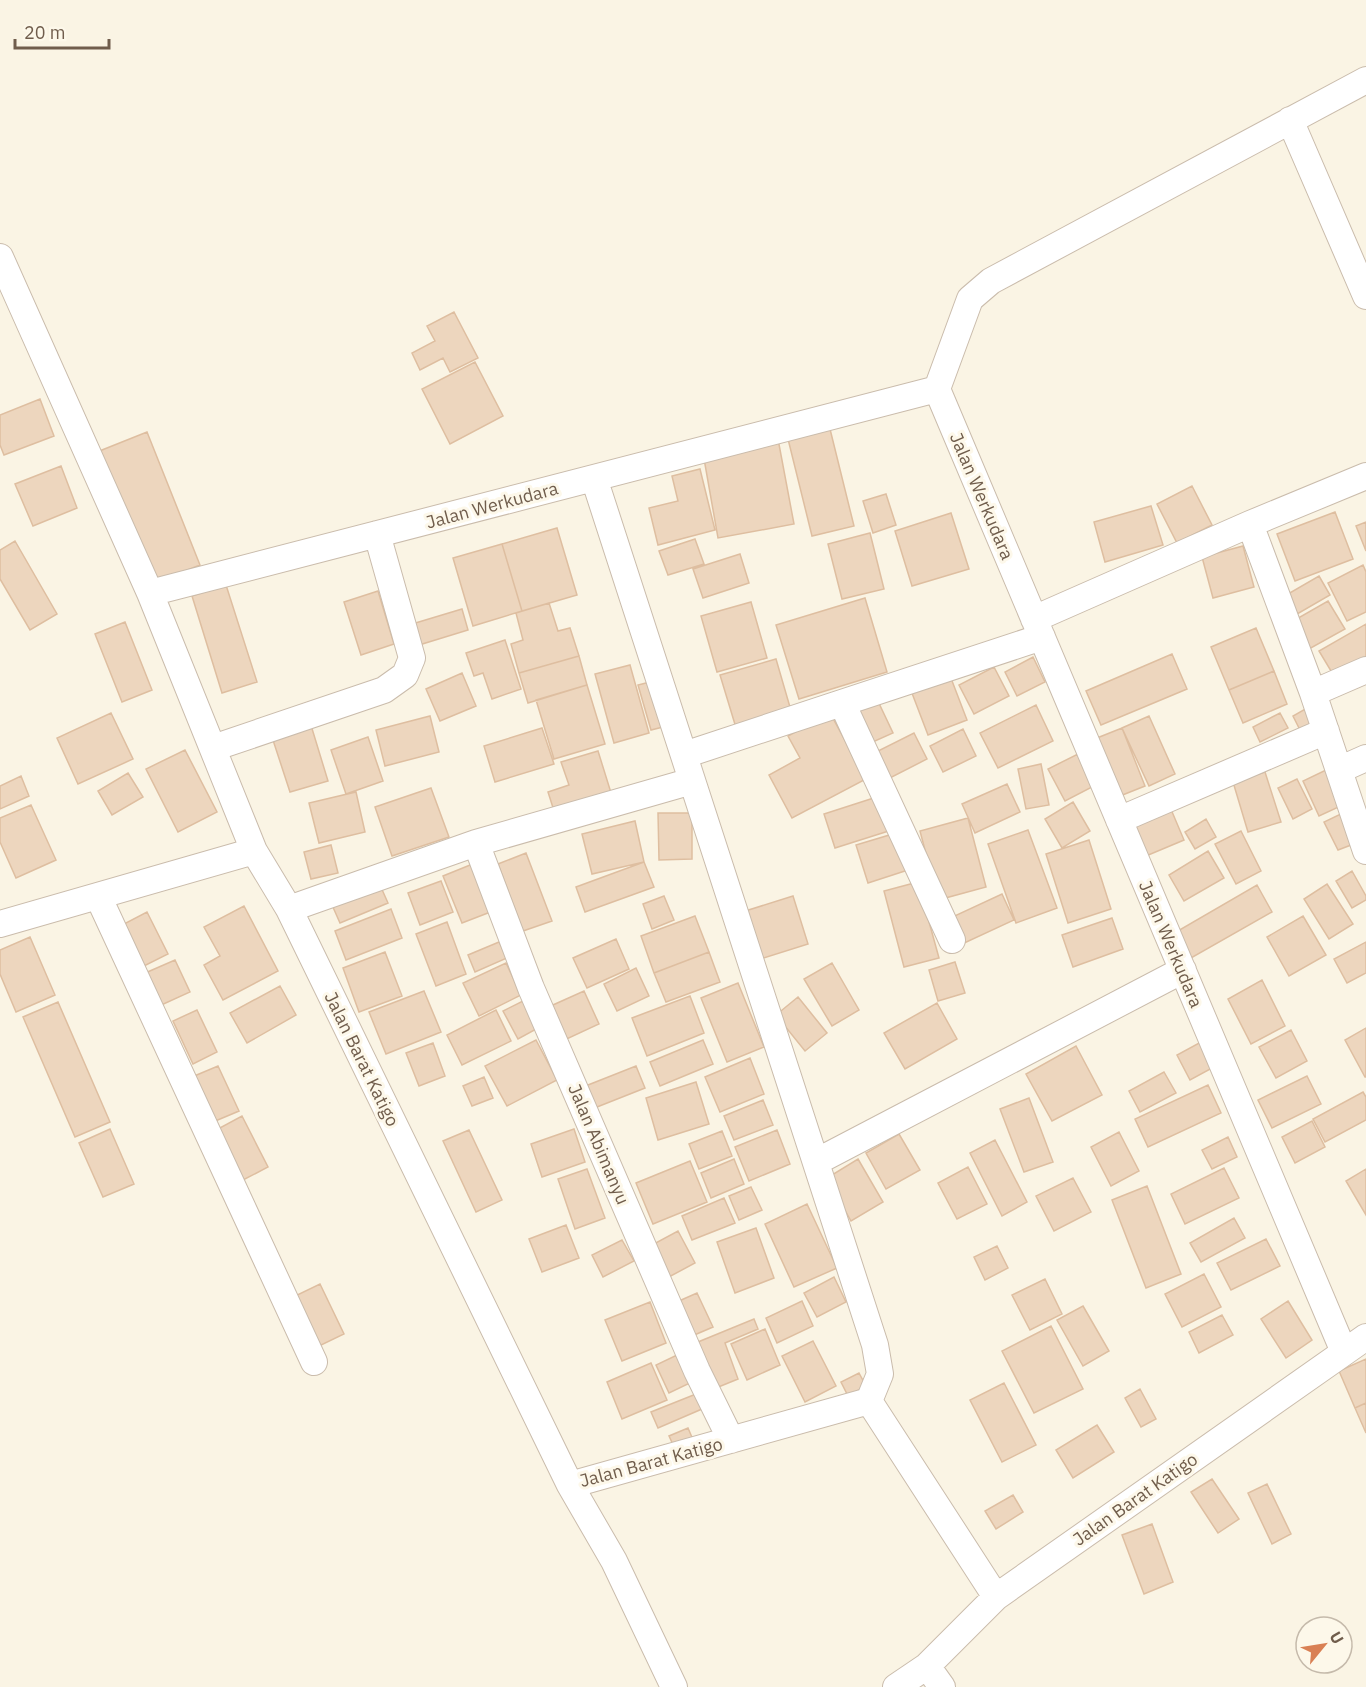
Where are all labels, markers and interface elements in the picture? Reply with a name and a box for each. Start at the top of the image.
scale bar [15,12,110,50]
text: 20 m [24,21,66,44]
street label: Jalan Werkudara [945,429,1019,563]
street label: Jalan Werkudara [423,476,561,534]
street label: Jalan Werkudara [1134,877,1208,1011]
street label: Jalan Barat Katigo [319,988,405,1130]
street label: Jalan Abimanyu [563,1080,635,1208]
street label: Jalan Barat Katigo [577,1432,725,1492]
street label: Jalan Barat Katigo [1068,1447,1202,1551]
north arrow [1294,1615,1354,1675]
text: U [1326,1628,1348,1647]

